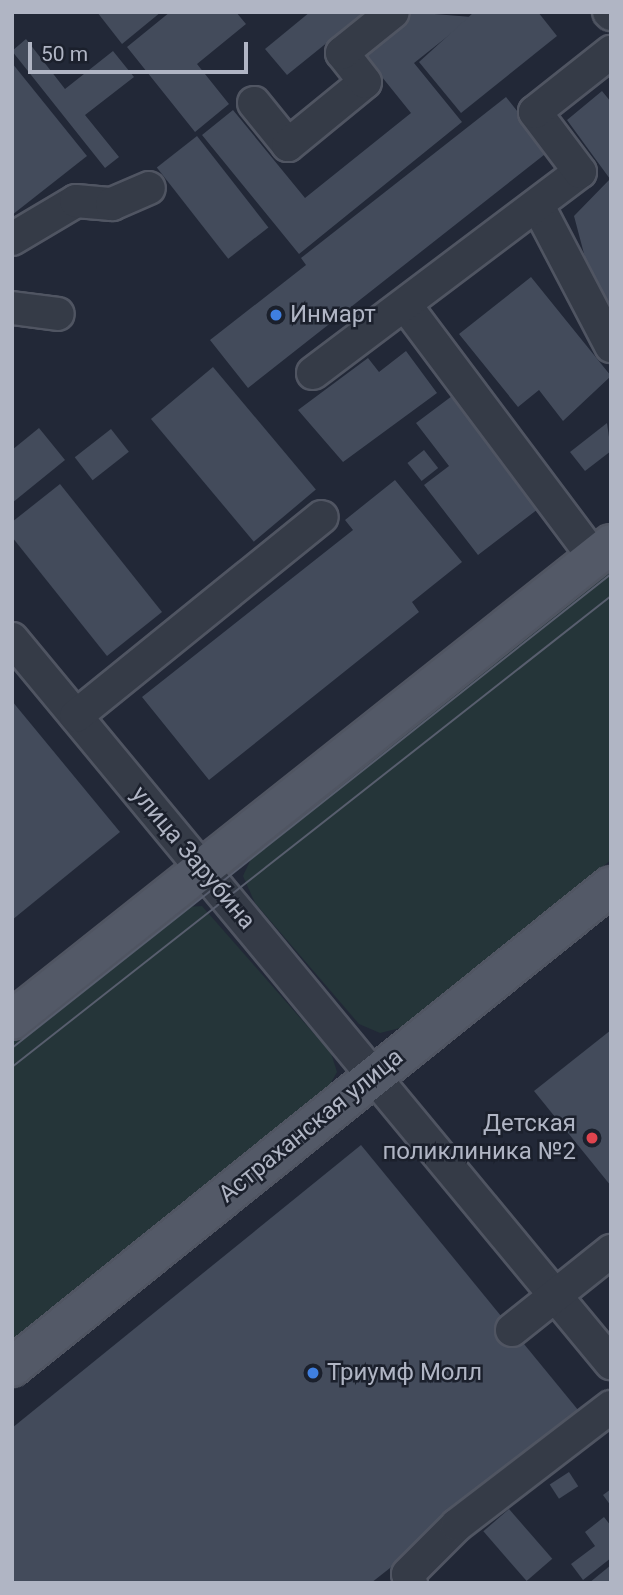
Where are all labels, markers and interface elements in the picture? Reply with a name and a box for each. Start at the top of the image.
scale bar [32,28,252,72]
text: 50 m [41,42,88,66]
place label: Инмарт [290,301,376,329]
marker: Инмарт [268,307,284,323]
street label: улица Зарубина [125,781,261,935]
street label: Астраханская улица [213,1043,409,1209]
place label: Детская поликлиника №2 [382,1110,576,1166]
marker: Детская поликлиника №2 [582,1128,602,1148]
place label: Триумф Молл [327,1359,482,1387]
marker: Триумф Молл [305,1365,321,1381]

